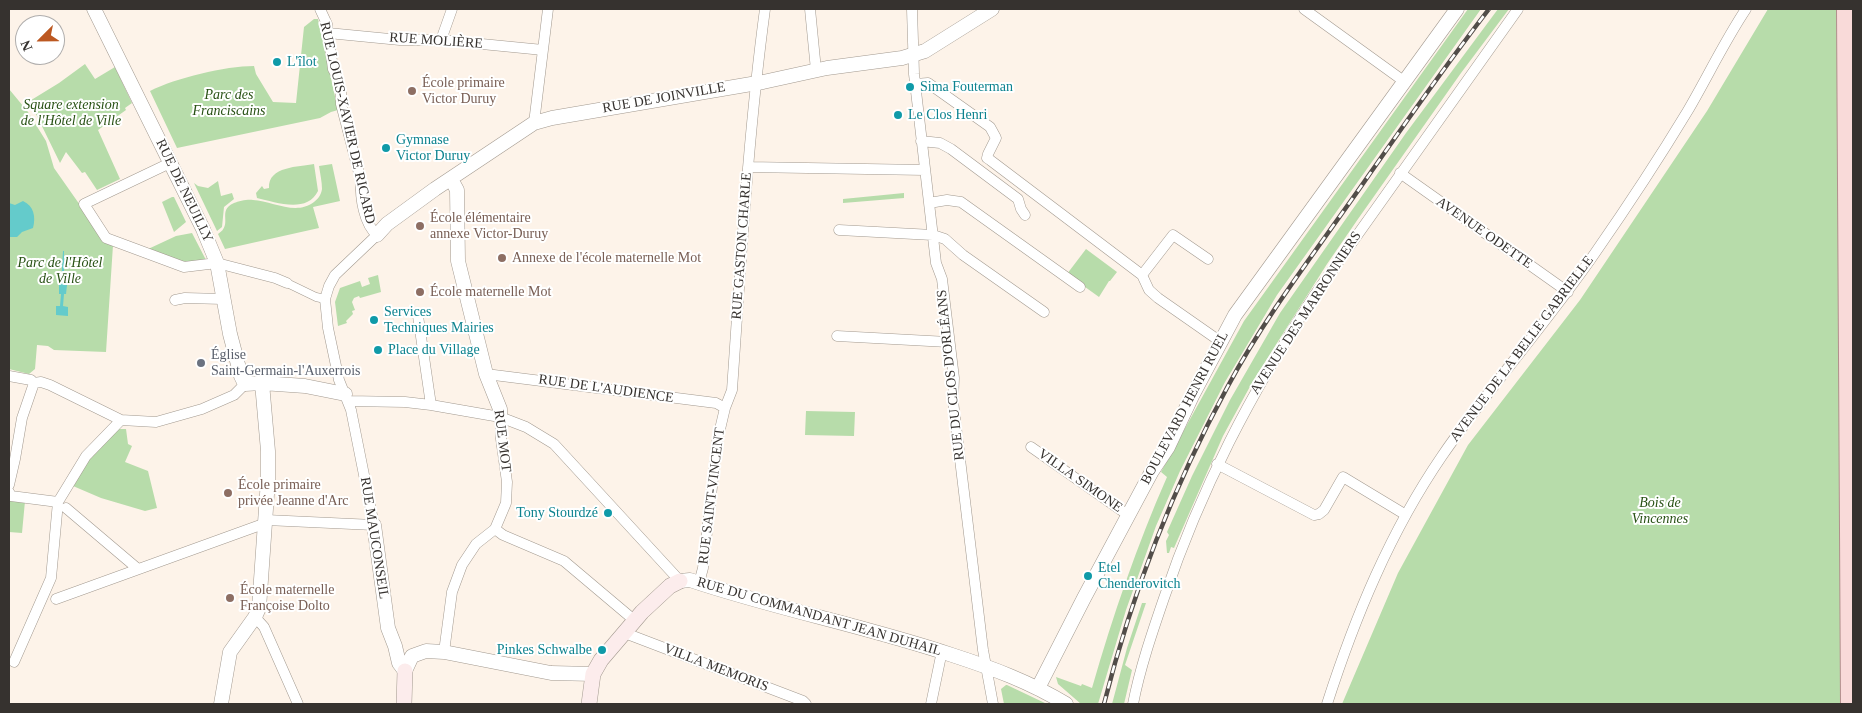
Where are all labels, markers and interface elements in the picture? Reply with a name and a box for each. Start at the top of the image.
north arrow [15,15,65,65]
street label: RUE LOUIS-XAVIER DE RICARD [316,20,378,226]
street label: RUE MOLIÈRE [389,29,483,53]
text: N [18,38,36,53]
place label: L'îlot [287,54,317,70]
marker: L'îlot [271,56,283,68]
place label: École primaire Victor Duruy [422,75,505,108]
street label: RUE DE JOINVILLE [601,79,727,117]
place label: Sima Fouterman [920,79,1013,95]
marker: Sima Fouterman [904,81,916,93]
marker: École primaire Victor Duruy [406,85,418,97]
park label: Parc des Franciscains [192,87,266,120]
park label: Square extension de l'Hôtel de Ville [21,97,121,130]
place label: Le Clos Henri [908,107,987,123]
marker: Le Clos Henri [892,109,904,121]
place label: Gymnase Victor Duruy [396,132,470,164]
street label: RUE DE NEUILLY [152,137,216,245]
marker: Gymnase Victor Duruy [380,142,392,154]
street label: RUE GASTON CHARLE [728,172,756,320]
street label: AVENUE ODETTE [1433,194,1535,272]
place label: École élémentaire annexe Victor-Duruy [430,210,548,242]
marker: École élémentaire annexe Victor-Duruy [414,220,426,232]
street label: AVENUE DES MARRONNIERS [1247,228,1365,398]
place label: Annexe de l'école maternelle Mot [512,250,701,266]
marker: Annexe de l'école maternelle Mot [496,252,508,264]
street label: AVENUE DE LA BELLE GABRIELLE [1447,253,1597,445]
park label: Parc de l'Hôtel de Ville [18,255,102,288]
place label: École maternelle Mot [430,284,551,300]
marker: École maternelle Mot [414,286,426,298]
street label: RUE DU CLOS D'ORLÉANS [934,289,968,461]
place label: Services Techniques Mairies [384,304,494,336]
marker: Services Techniques Mairies [368,314,380,326]
street label: BOULEVARD HENRI RUEL [1137,329,1233,487]
place label: Place du Village [388,342,480,358]
marker: Place du Village [372,344,384,356]
place label: Église Saint-Germain-l'Auxerrois [211,347,360,380]
marker: Église Saint-Germain-l'Auxerrois [195,357,207,369]
street label: RUE DE L'AUDIENCE [537,371,675,407]
street label: RUE MOT [490,409,514,473]
street label: RUE SAINT-VINCENT [695,427,729,565]
street label: VILLA SIMONE [1035,446,1125,516]
street label: RUE MAUCONSEIL [356,476,392,600]
place label: École primaire privée Jeanne d'Arc [238,477,349,510]
marker: École primaire privée Jeanne d'Arc [222,487,234,499]
park label: Bois de Vincennes [1632,495,1688,528]
place label: Tony Stourdzé [516,505,598,521]
marker: Tony Stourdzé [602,507,614,519]
place label: Etel Chenderovitch [1098,560,1180,592]
marker: Etel Chenderovitch [1082,570,1094,582]
street label: RUE DU COMMANDANT JEAN DUHAIL [695,574,943,660]
place label: École maternelle Françoise Dolto [240,582,334,614]
marker: École maternelle Françoise Dolto [224,592,236,604]
street label: VILLA MEMORIS [661,640,771,696]
place label: Pinkes Schwalbe [497,642,592,658]
marker: Pinkes Schwalbe [596,644,608,656]

